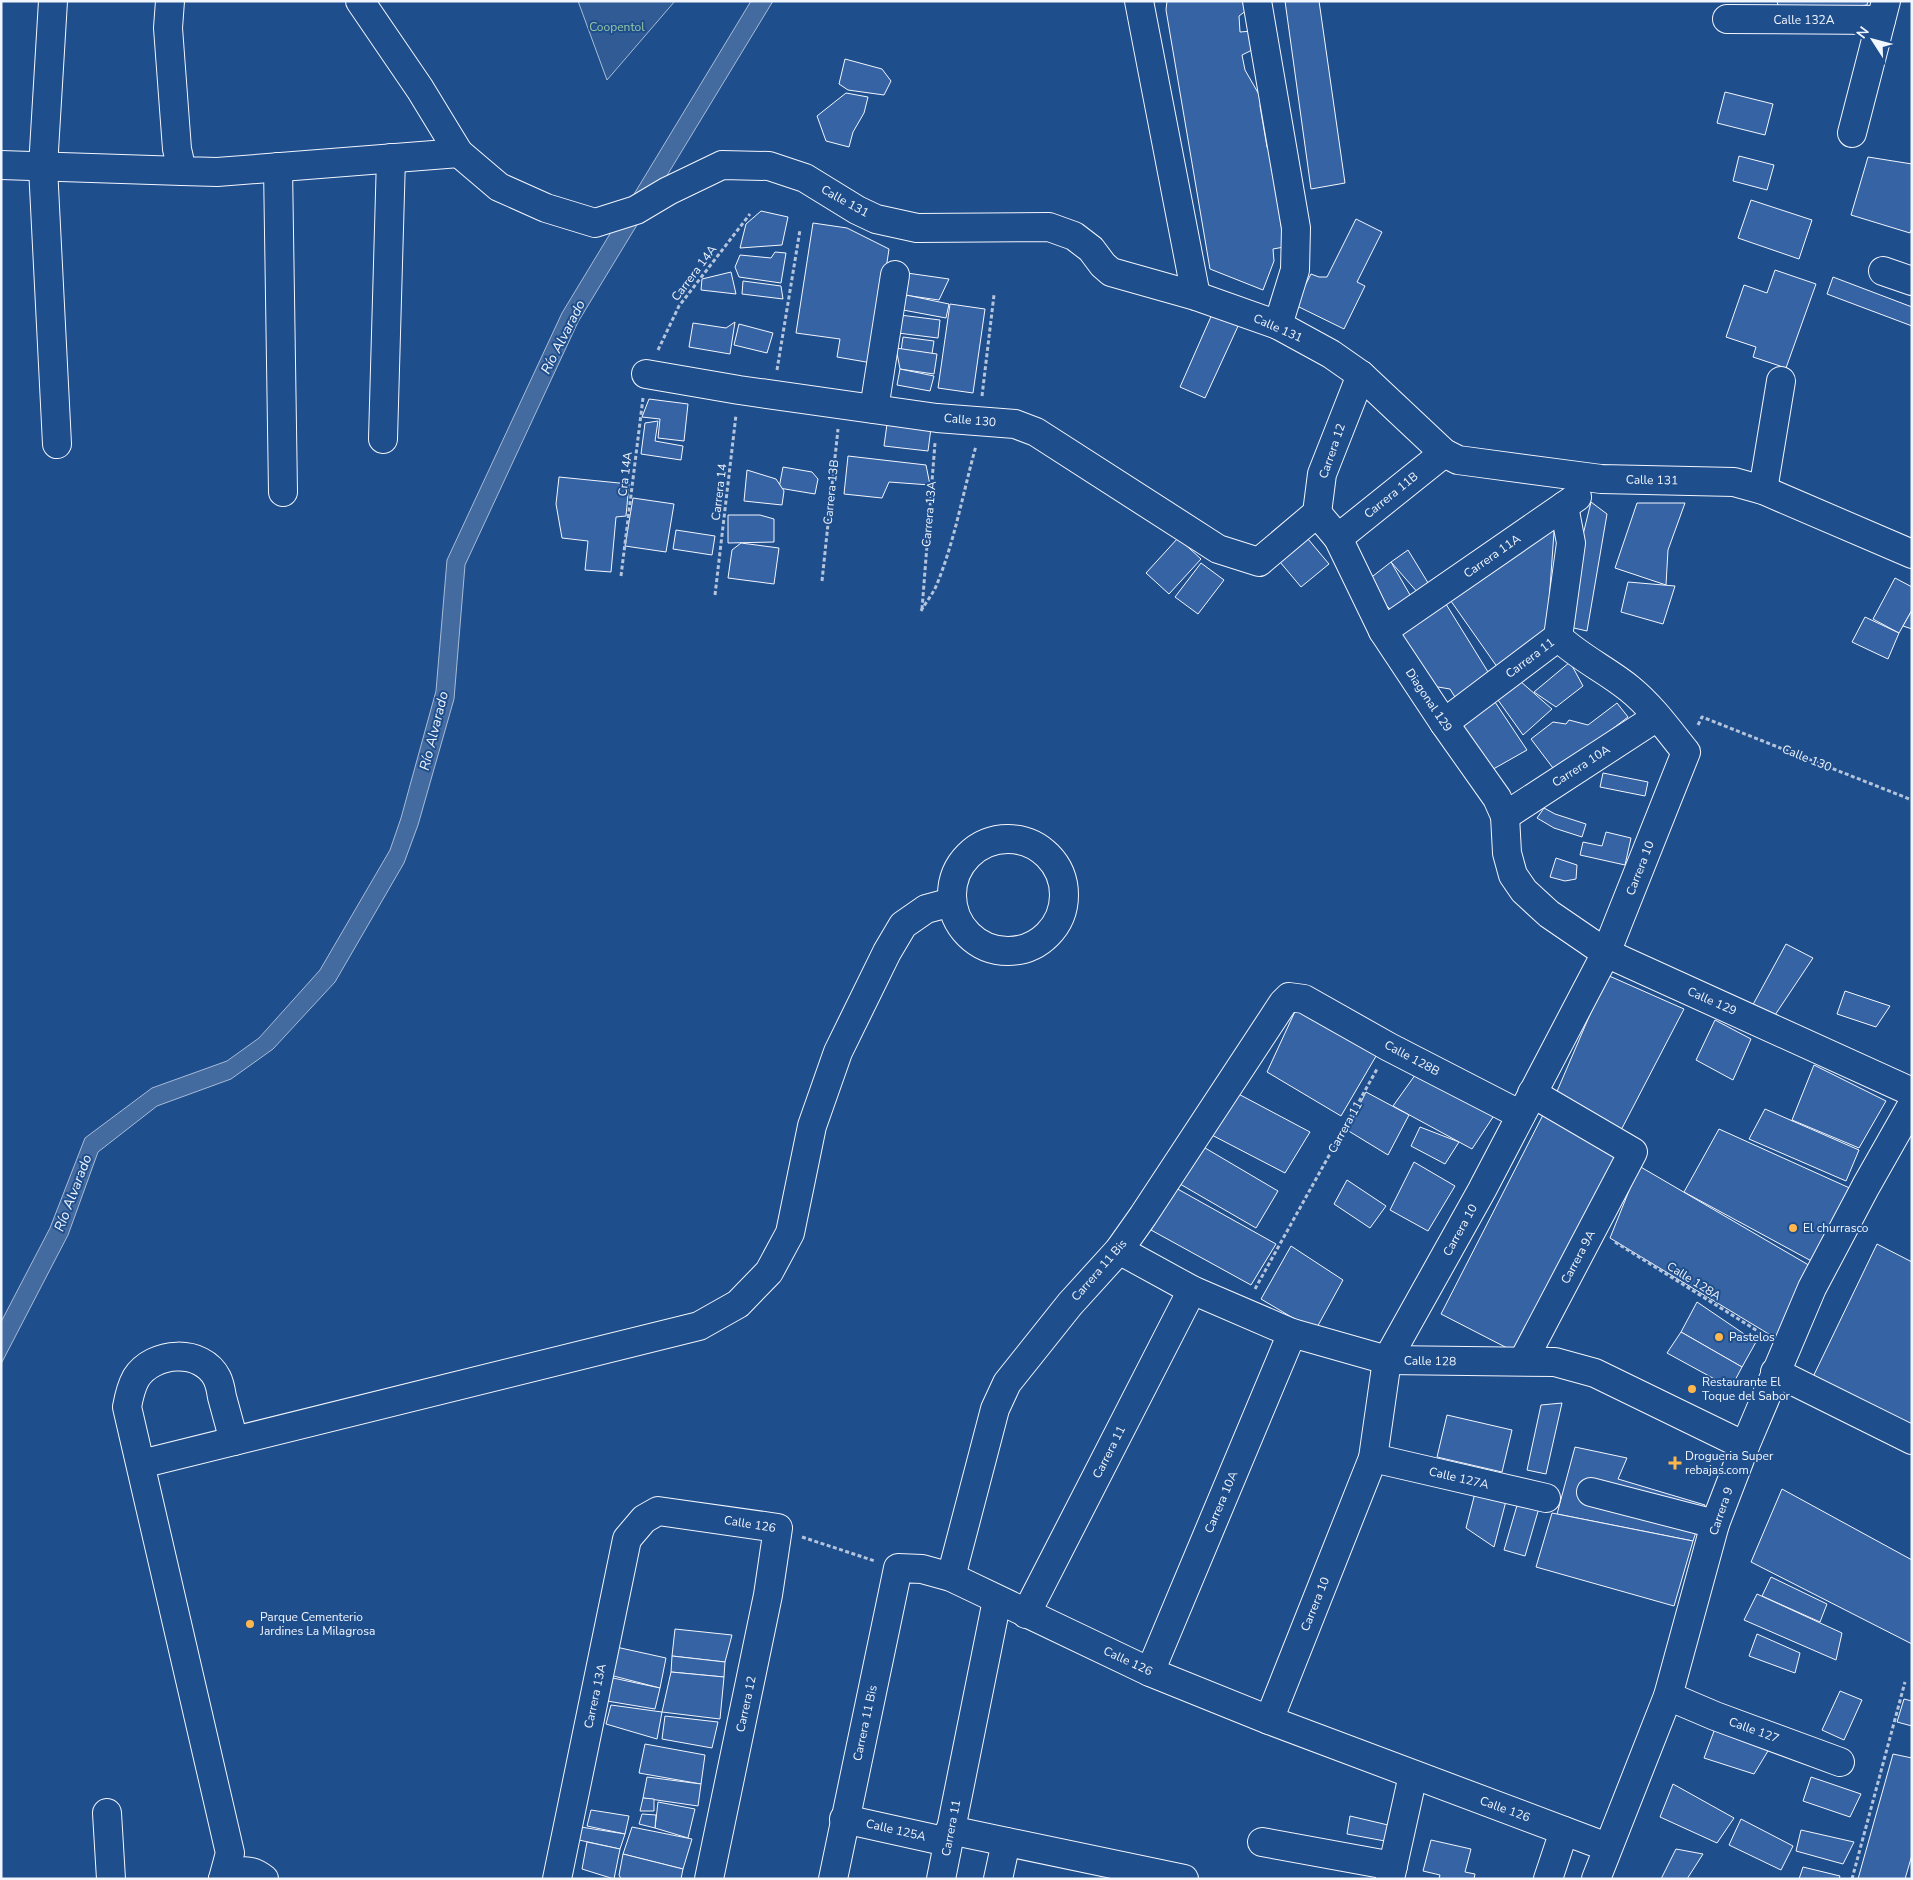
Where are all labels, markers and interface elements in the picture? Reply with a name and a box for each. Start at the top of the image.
street label: Calle 132A [1773,12,1835,28]
north arrow [1848,15,1898,65]
park label: Coopentol [589,19,645,35]
text: N [1852,23,1874,42]
street label: Calle 131 [818,181,872,221]
street label: Carrera 14A [668,242,720,304]
water label: Río Alvarado [536,296,590,377]
street label: Calle 131 [1251,310,1305,346]
street label: Calle 130 [943,410,997,430]
street label: Carrera 12 [1315,421,1349,481]
street label: Cra 14A [614,450,636,497]
street label: Carrera 13B [820,459,842,525]
street label: Carrera 14 [708,463,730,521]
street label: Carrera 11B [1361,468,1421,522]
street label: Calle 131 [1626,472,1678,488]
street label: Carrera 13A [918,480,940,548]
street label: Carrera 11A [1460,530,1524,581]
street label: Carrera 11 [1502,634,1558,682]
street label: Diagonal 129 [1402,665,1456,735]
water label: Río Alvarado [415,689,453,773]
street label: Carrera 10A [1549,741,1613,791]
street label: Calle 130 [1780,741,1834,775]
street label: Carrera 10 [1622,838,1658,898]
street label: Calle 129 [1685,983,1739,1019]
street label: Calle 128B [1382,1037,1442,1079]
street label: Carrera 11 [1324,1098,1366,1156]
water label: Río Alvarado [50,1152,96,1234]
street label: Carrera 10 [1439,1201,1481,1259]
place label: El churrasco [1803,1220,1869,1236]
marker: El churrasco [1787,1222,1799,1234]
street label: Carrera 9A [1557,1227,1599,1287]
street label: Carrera 11 Bis [1068,1236,1130,1304]
street label: Calle 128A [1664,1258,1724,1304]
place label: Pastelos [1729,1329,1775,1345]
marker: Pastelos [1713,1331,1725,1343]
street label: Calle 128 [1404,1353,1456,1369]
place label: Restaurante El Toque del Sabor [1702,1374,1791,1404]
marker: Restaurante El Toque del Sabor [1686,1383,1698,1395]
street label: Carrera 11 [1089,1423,1129,1481]
place label: Drogueria Super rebajas.com [1685,1448,1774,1478]
marker: Drogueria Super rebajas.com [1669,1457,1681,1469]
street label: Calle 127A [1427,1463,1491,1493]
street label: Carrera 10A [1201,1468,1241,1535]
street label: Carrera 9 [1705,1485,1737,1537]
street label: Calle 126 [723,1512,777,1536]
street label: Carrera 10 [1297,1574,1333,1634]
place label: Parque Cementerio Jardines La Milagrosa [259,1609,375,1639]
marker: Parque Cementerio Jardines La Milagrosa [244,1618,256,1630]
street label: Calle 126 [1101,1643,1155,1679]
street label: Carrera 13A [580,1662,610,1730]
street label: Carrera 12 [732,1674,760,1734]
street label: Carrera 11 Bis [849,1683,881,1762]
street label: Calle 127 [1727,1714,1781,1746]
street label: Calle 126 [1478,1793,1532,1825]
street label: Carrera 11 [938,1798,964,1858]
street label: Calle 125A [864,1815,928,1845]

